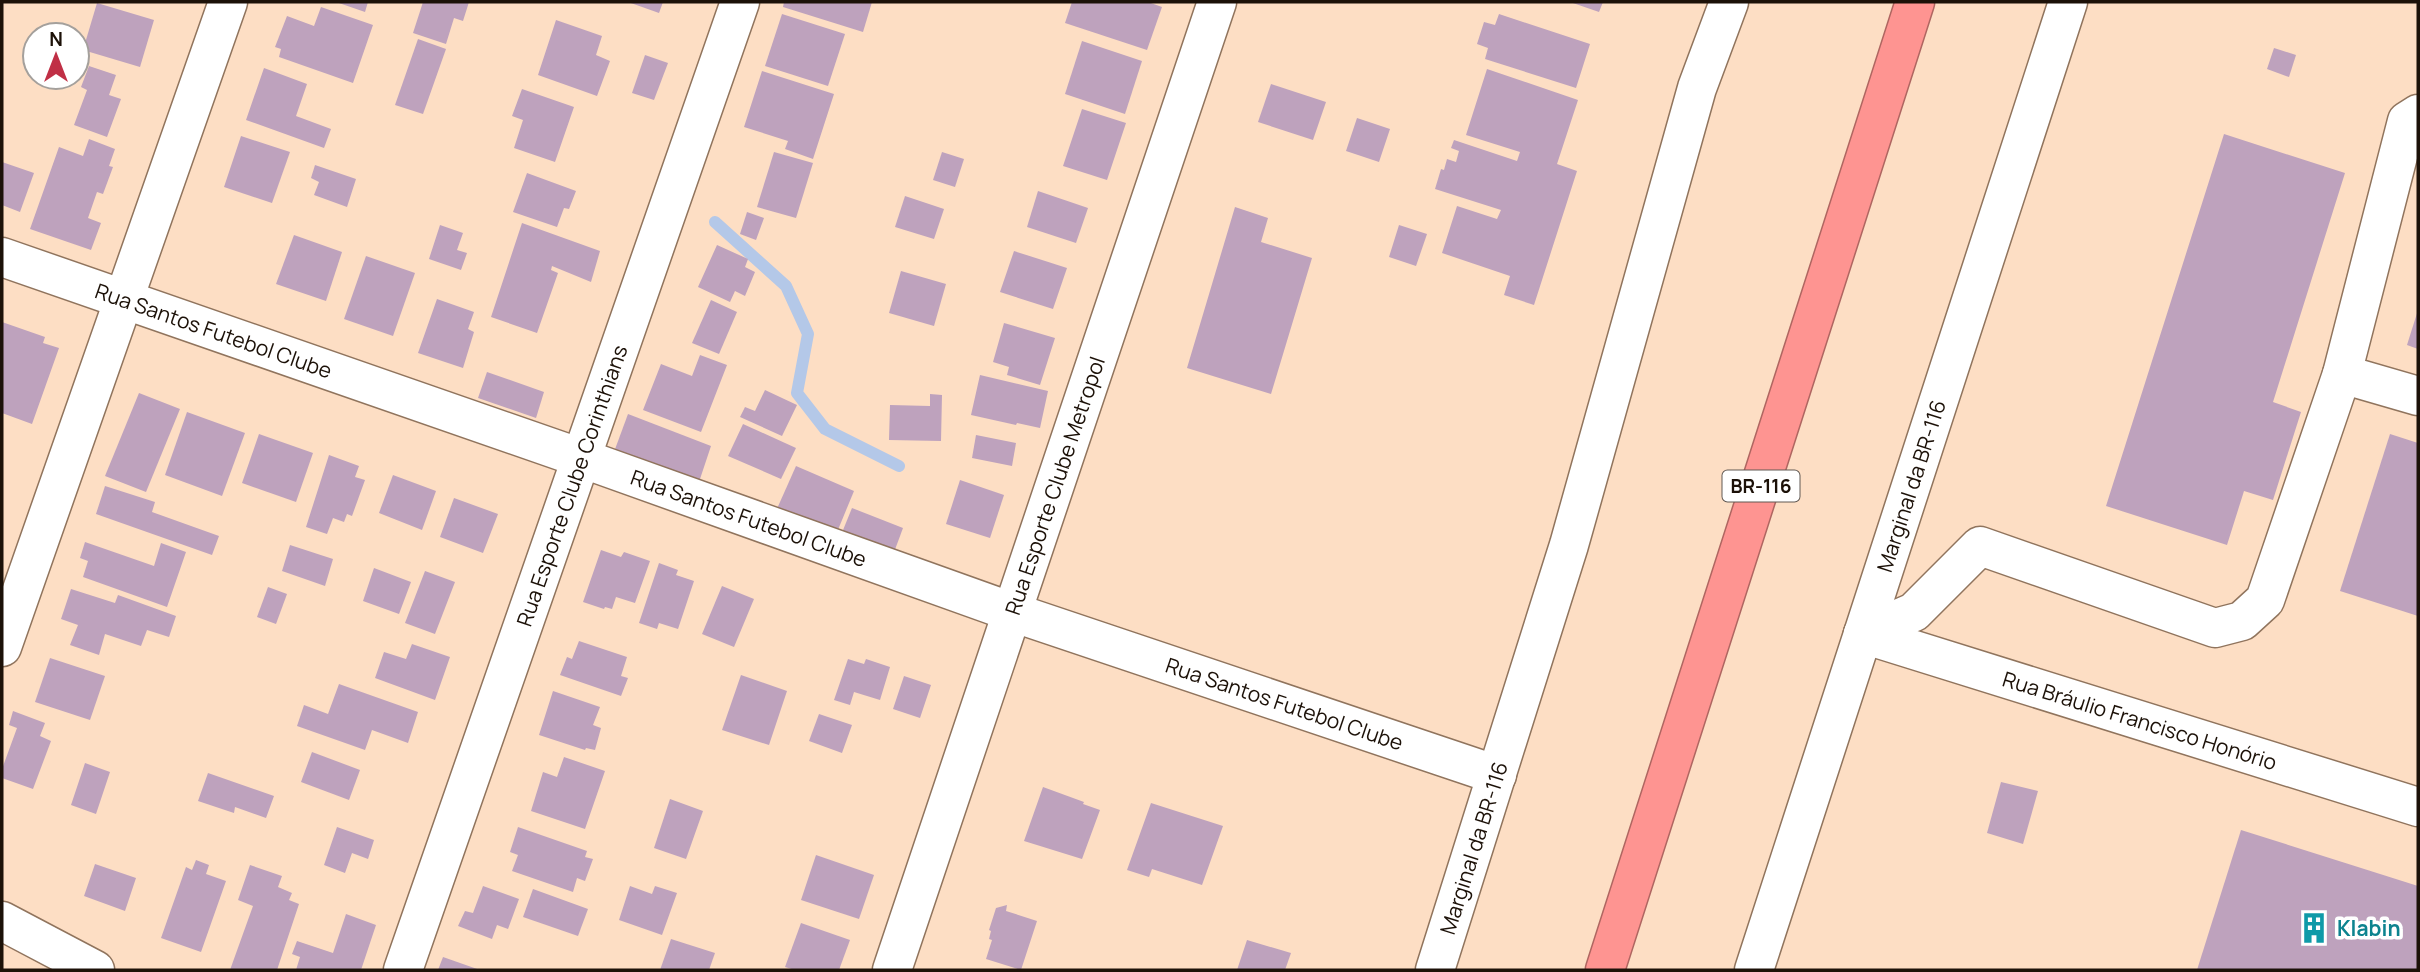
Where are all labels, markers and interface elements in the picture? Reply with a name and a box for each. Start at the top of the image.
north arrow [21,21,91,91]
text: N [49,26,63,52]
street label: Rua Santos Futebol Clube [92,276,336,384]
street label: Rua Esporte Clube Corinthians [510,341,634,630]
street label: Rua Esporte Clube Metropol [998,353,1111,618]
street label: Marginal da BR-116 [1870,396,1952,576]
street label: Rua Santos Futebol Clube [627,463,871,573]
road number: BR-116 [1722,471,1800,502]
street label: Rua Santos Futebol Clube [1162,651,1407,756]
street label: Rua Bráulio Francisco Honório [1999,664,2280,776]
street label: Marginal da BR-116 [1433,758,1514,938]
building icon: Klabin [2297,911,2331,945]
place label: Klabin [2337,914,2401,942]

